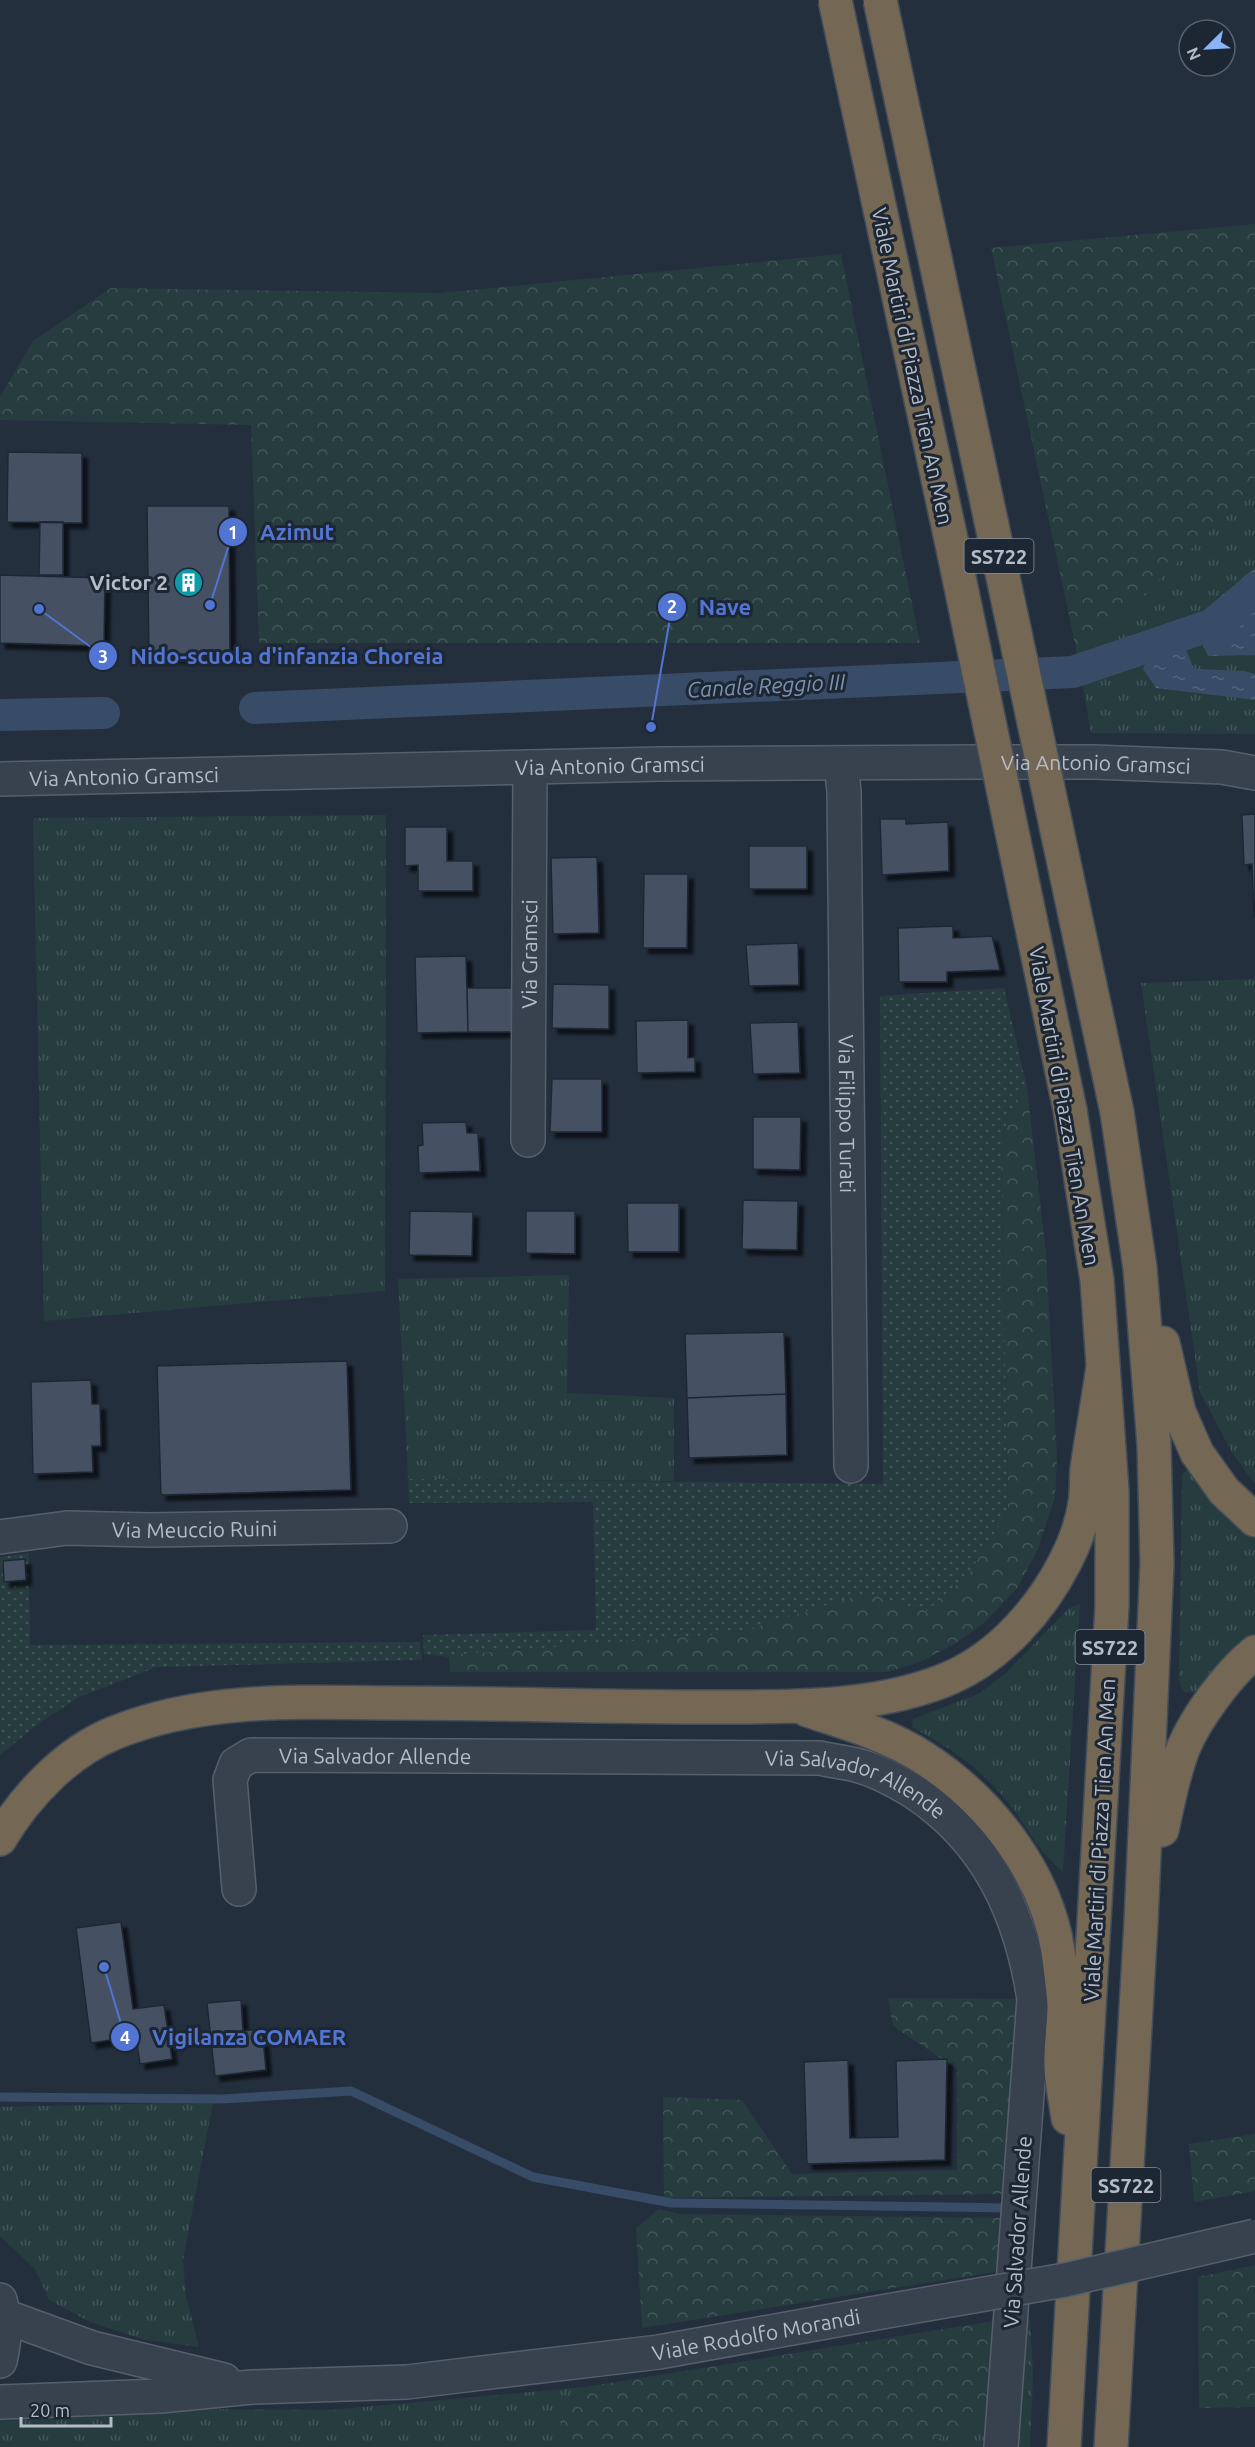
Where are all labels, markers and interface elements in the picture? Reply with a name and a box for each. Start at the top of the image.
north arrow [1177,18,1237,78]
text: N [1183,45,1204,63]
street label: Viale Martiri di Piazza Tien An Men [868,205,958,527]
callout: Azimut [218,512,346,552]
text: Azimut [260,519,334,544]
text: 1 [228,522,238,542]
road number: SS722 [964,539,1034,573]
building icon: Victor 2 [173,566,205,598]
place label: Victor 2 [90,570,168,594]
callout: Nave [657,587,763,627]
text: Nave [699,594,751,619]
text: 2 [667,596,677,616]
callout: Nido-scuola d'infanzia Choreia [88,636,455,676]
text: Nido-scuola d'infanzia Choreia [131,643,443,668]
text: 3 [98,646,108,666]
water label: Canale Reggio III [686,668,846,702]
street label: Via Antonio Gramsci [1001,750,1191,778]
street label: Via Antonio Gramsci [515,752,705,779]
street label: Via Antonio Gramsci [29,762,219,790]
street label: Via Gramsci [517,899,541,1009]
street label: Viale Martiri di Piazza Tien An Men [1025,945,1105,1267]
street label: Via Filippo Turati [835,1034,860,1193]
street label: Via Meuccio Ruini [111,1516,277,1542]
road number: SS722 [1076,1630,1144,1664]
street label: Viale Martiri di Piazza Tien An Men [1079,1678,1119,2002]
street label: Via Salvador Allende [279,1743,471,1768]
street label: Via Salvador Allende [765,1746,951,1823]
callout: Vigilanza COMAER [110,2017,358,2057]
text: Vigilanza COMAER [152,2024,346,2049]
text: 4 [120,2027,130,2047]
street label: Via Salvador Allende [998,2135,1036,2329]
road number: SS722 [1092,2168,1160,2202]
street label: Viale Rodolfo Morandi [650,2304,862,2365]
scale bar [21,2390,111,2428]
text: 20 m [30,2400,70,2420]

